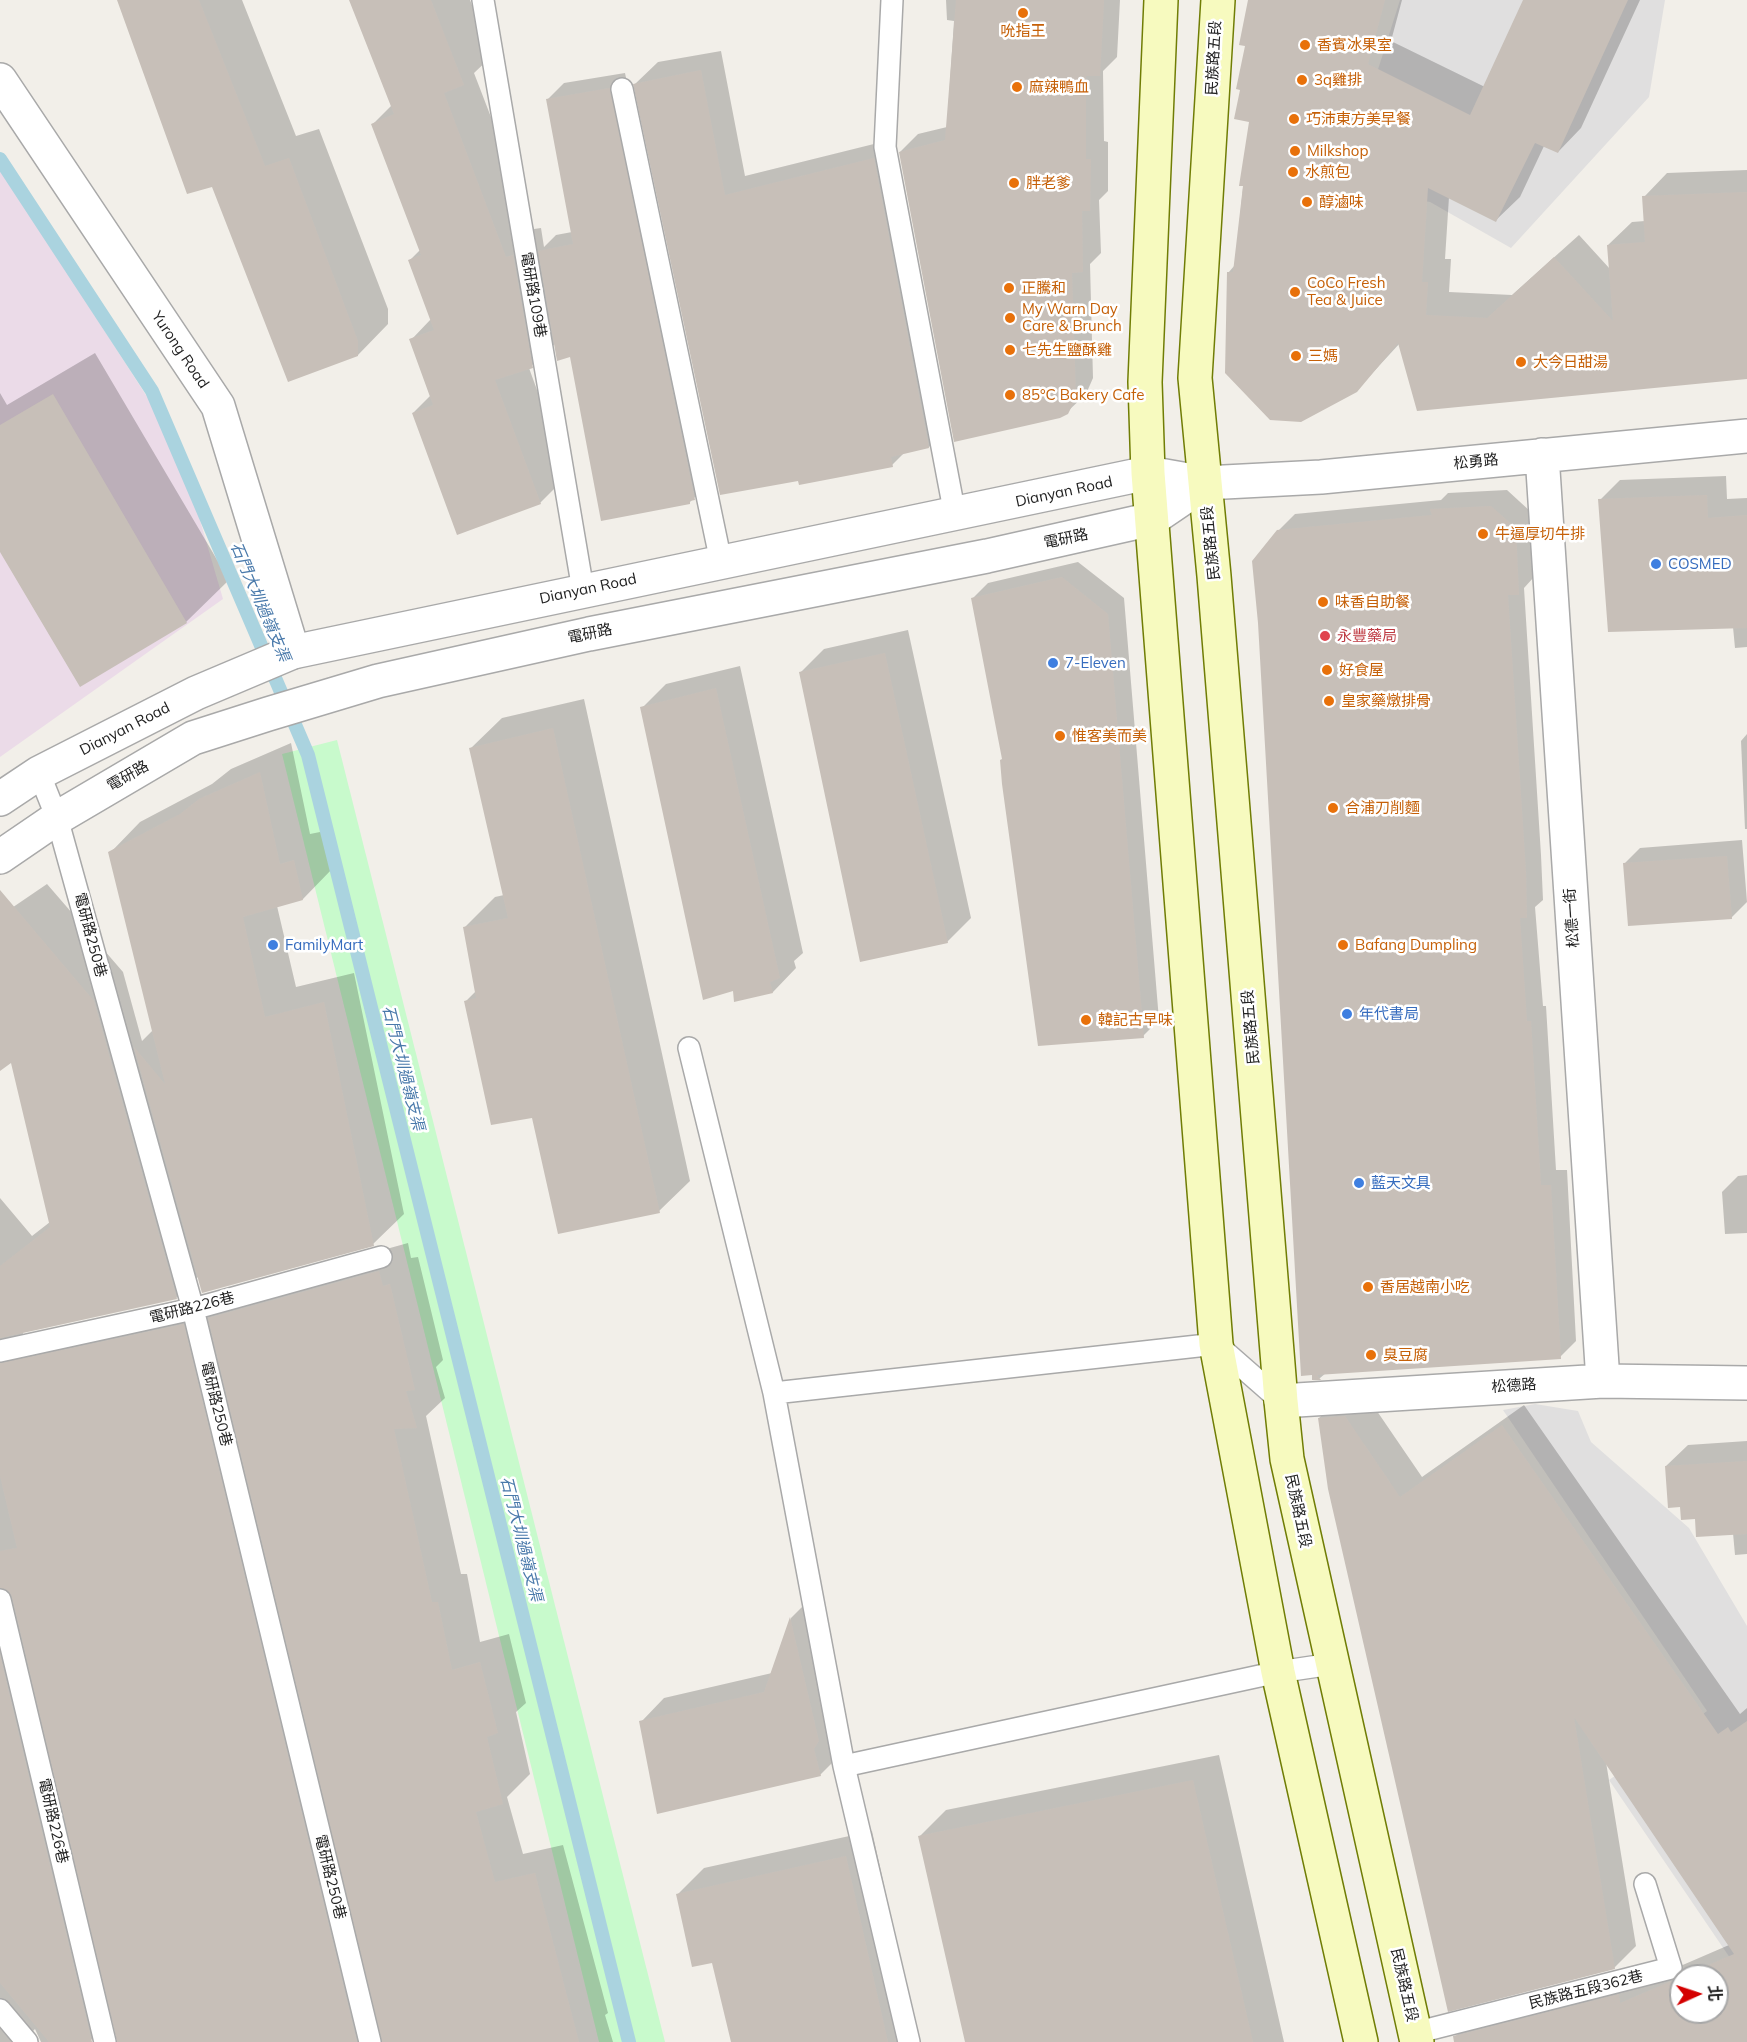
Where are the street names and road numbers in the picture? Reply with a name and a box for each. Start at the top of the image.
street label: 民族路五段 [1203,20,1225,96]
street label: 電研路109巷 [517,251,549,339]
street label: Yurong Road [148,308,212,392]
street label: 松勇路 [1453,451,1499,473]
street label: Dianyan Road [1014,473,1114,511]
street label: 民族路五段 [1198,505,1224,581]
street label: 電研路 [1042,526,1090,552]
street label: Dianyan Road [538,570,638,608]
street label: 電研路 [566,621,614,647]
street label: Dianyan Road [77,699,173,759]
street label: 電研路 [104,757,152,795]
street label: 松德一街 [1561,887,1583,949]
street label: 電研路250巷 [70,891,110,979]
street label: 民族路五段 [1239,989,1263,1065]
street label: 電研路226巷 [148,1289,236,1327]
street label: 電研路250巷 [197,1360,235,1448]
street label: 松德路 [1491,1375,1537,1397]
street label: 民族路五段 [1281,1472,1315,1550]
street label: 電研路226巷 [34,1777,72,1865]
street label: 電研路250巷 [311,1833,349,1921]
street label: 民族路五段 [1387,1946,1421,2024]
street label: 民族路五段362巷 [1527,1967,1645,2013]

